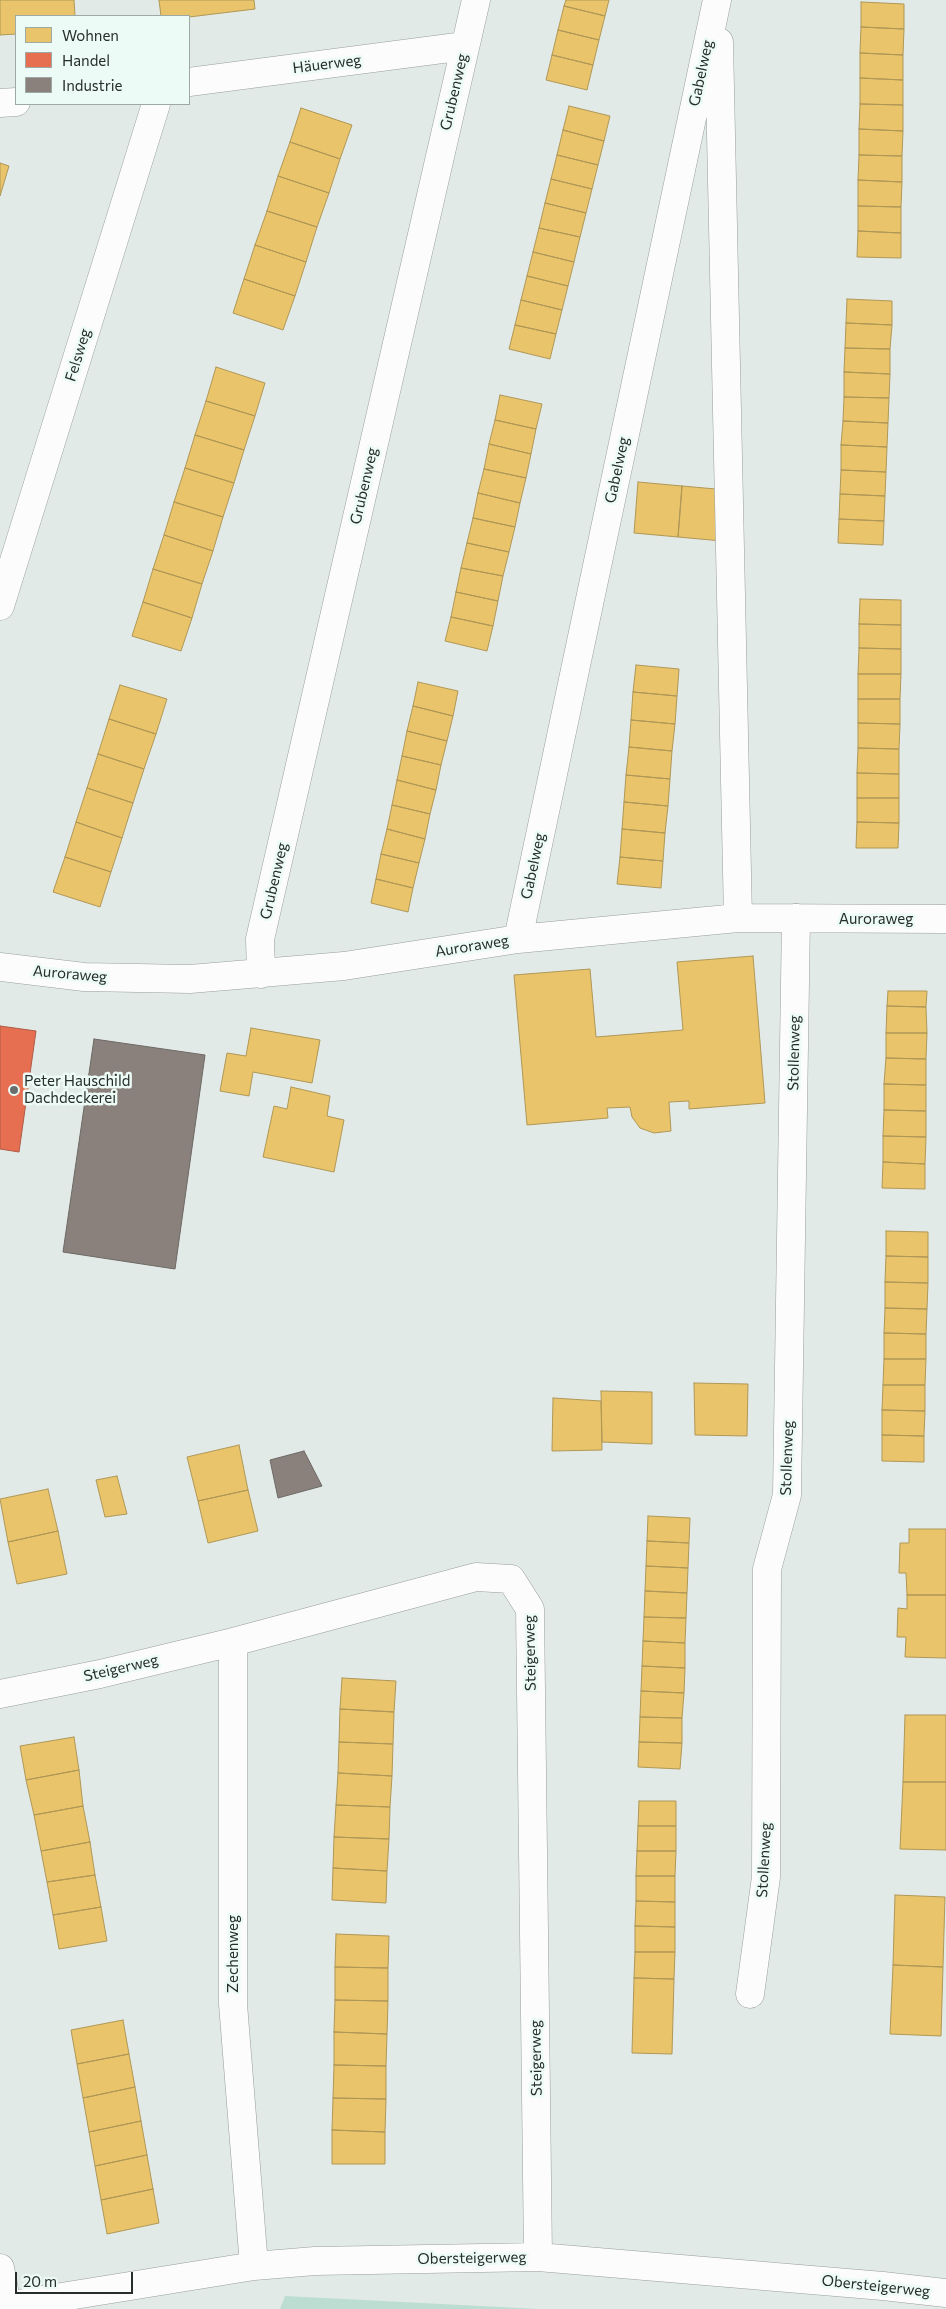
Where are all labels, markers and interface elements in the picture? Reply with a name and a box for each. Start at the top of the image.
legend [15,15,190,105]
text: Wohnen [62,26,119,44]
street label: Gabelweg [685,38,717,108]
text: Handel [62,51,110,69]
street label: Häuerweg [292,51,362,77]
street label: Grubenweg [436,52,472,132]
text: Industrie [62,76,123,94]
street label: Felsweg [61,326,95,384]
street label: Gabelweg [601,435,633,505]
street label: Grubenweg [346,446,382,526]
street label: Gabelweg [517,831,549,901]
street label: Grubenweg [256,841,292,921]
street label: Auroraweg [839,910,913,928]
street label: Auroraweg [434,931,510,961]
street label: Auroraweg [32,962,108,986]
street label: Stollenweg [784,1015,804,1091]
place label: Peter Hauschild Dachdeckerei [24,1072,130,1107]
marker: Peter Hauschild Dachdeckerei [8,1084,20,1096]
street label: Stollenweg [777,1420,797,1496]
street label: Steigerweg [520,1615,540,1691]
street label: Steigerweg [82,1651,160,1685]
street label: Stollenweg [753,1822,775,1898]
street label: Zechenweg [224,1915,242,1993]
street label: Steigerweg [526,2020,546,2096]
street label: Obersteigerweg [417,2248,527,2268]
scale bar [18,2262,135,2294]
street label: Obersteigerweg [821,2271,931,2301]
text: 20 m [23,2272,57,2290]

